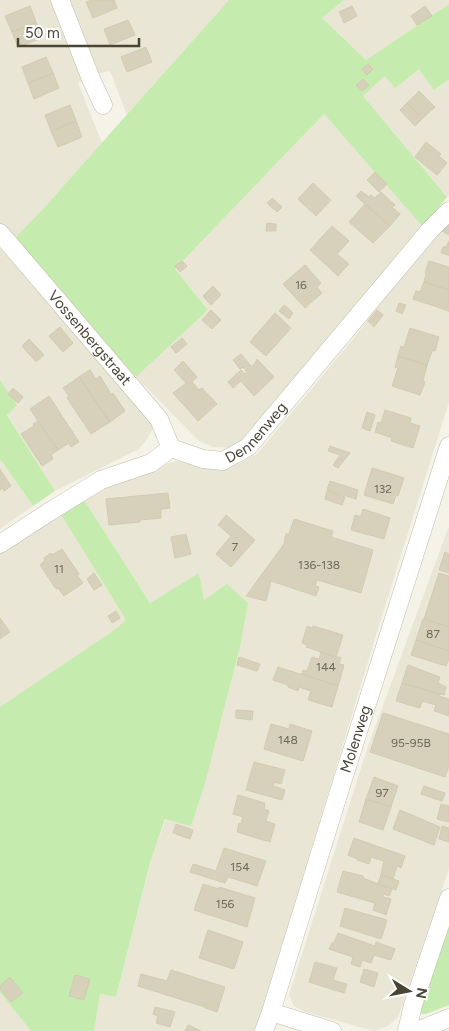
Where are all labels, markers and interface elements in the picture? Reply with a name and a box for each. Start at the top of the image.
scale bar [18,15,139,47]
text: 50 m [25,24,60,42]
house number: 16 [295,278,307,292]
street label: Vossenbergstraat [44,287,135,389]
street label: Dennenweg [222,399,291,467]
house number: 132 [374,482,392,496]
house number: 7 [232,540,239,554]
house number: 136-138 [298,558,340,572]
house number: 11 [54,562,64,576]
house number: 87 [426,627,440,641]
house number: 144 [316,660,336,674]
street label: Molenweg [337,703,375,775]
house number: 148 [278,733,298,747]
house number: 95-95B [391,736,431,750]
house number: 97 [375,786,389,800]
house number: 154 [230,860,250,874]
house number: 156 [216,897,235,911]
north arrow [384,966,434,1016]
text: N [412,986,431,1000]

